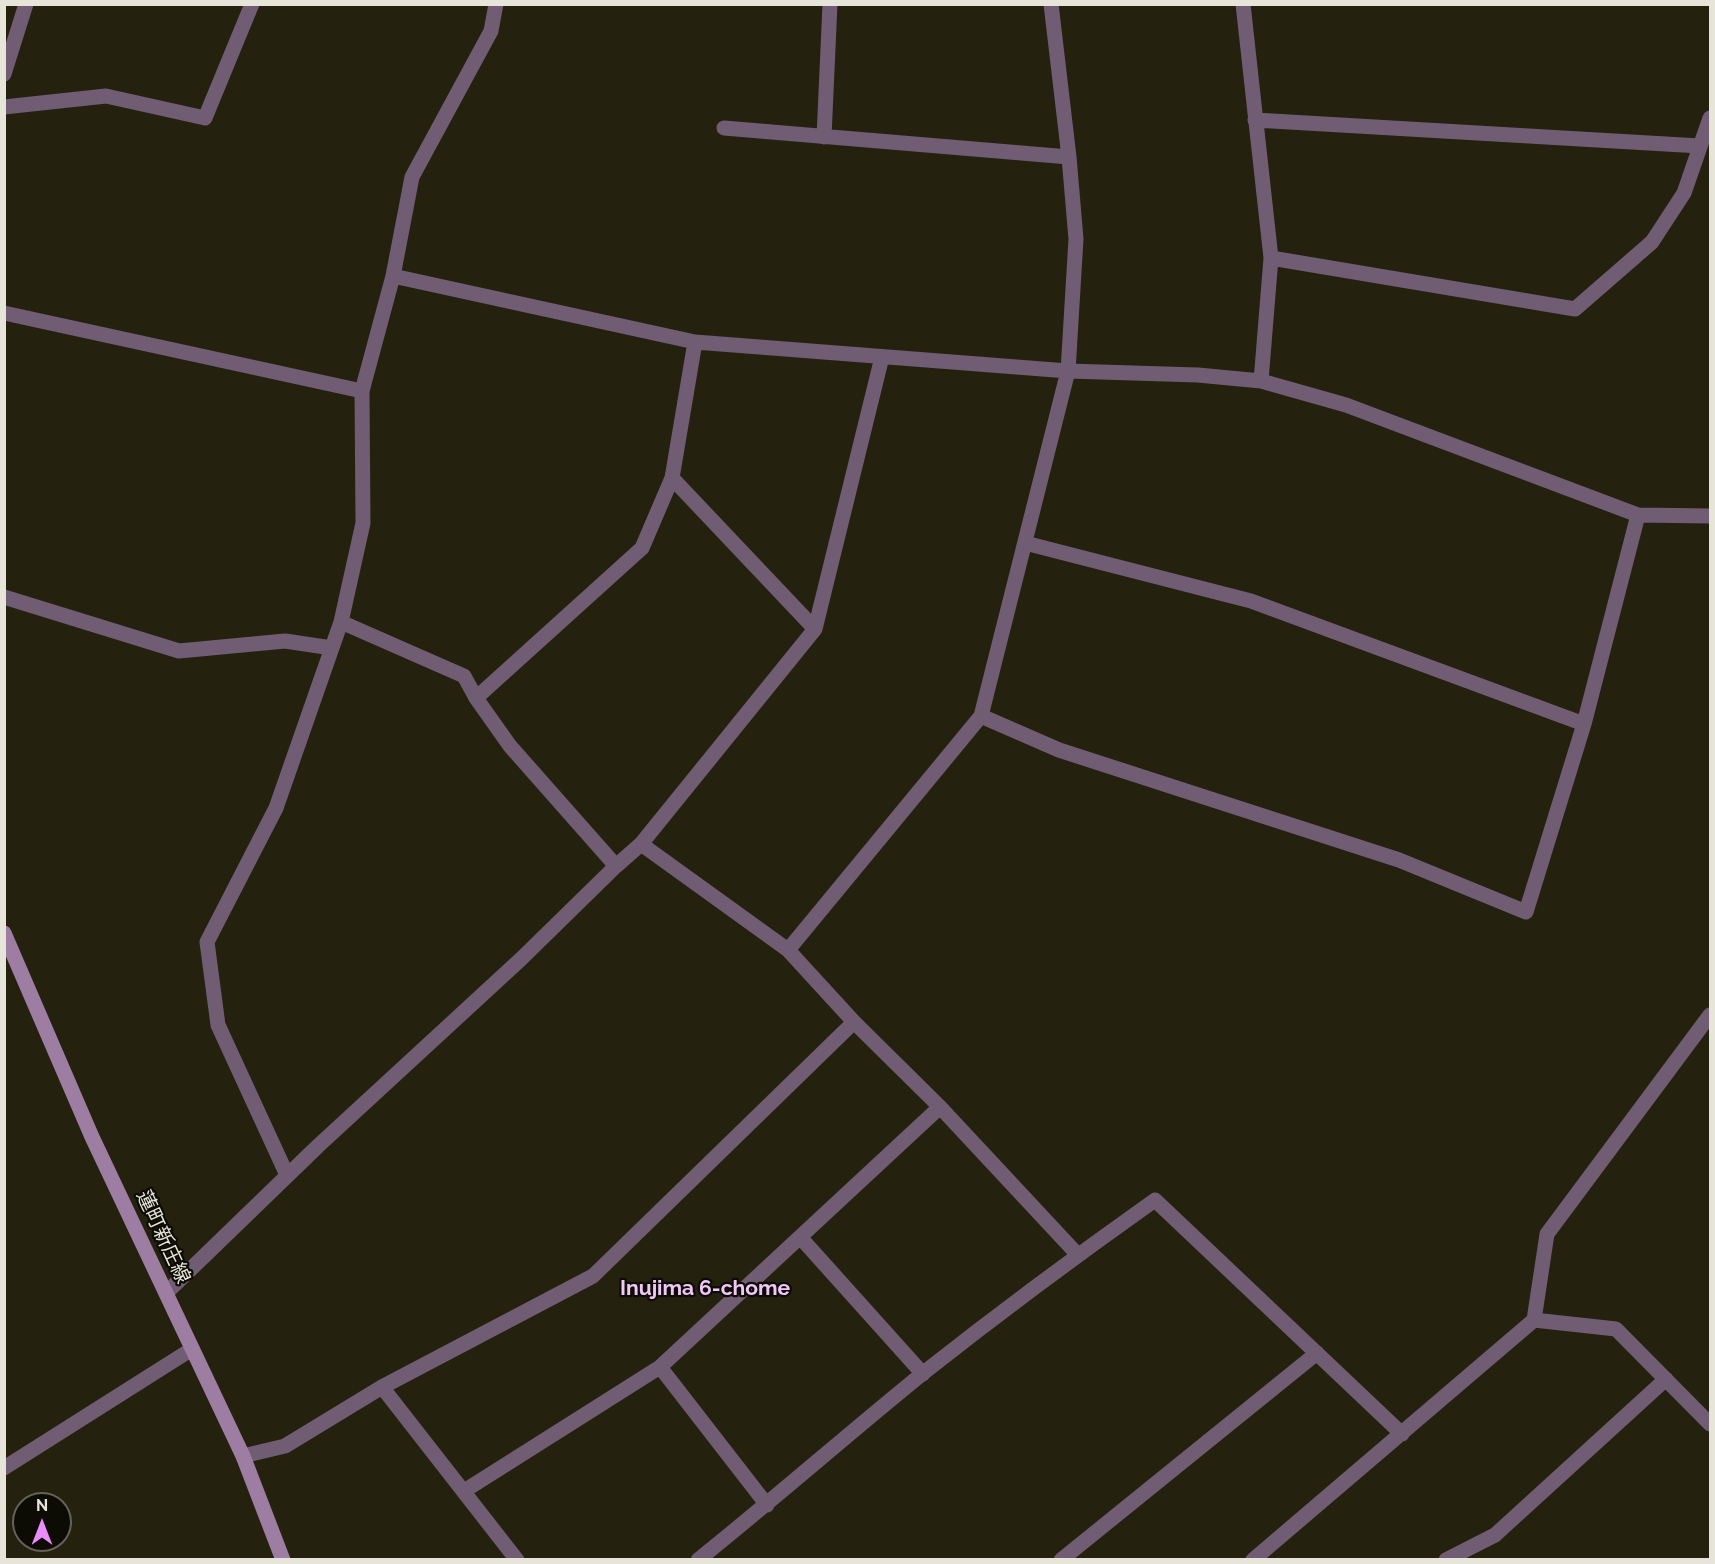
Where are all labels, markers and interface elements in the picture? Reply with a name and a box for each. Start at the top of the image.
street label: 蓮町新庄線 [131,1187,195,1287]
district label: Inujima 6-chome [620,1276,790,1302]
north arrow [12,1492,72,1552]
text: N [36,1496,48,1515]

